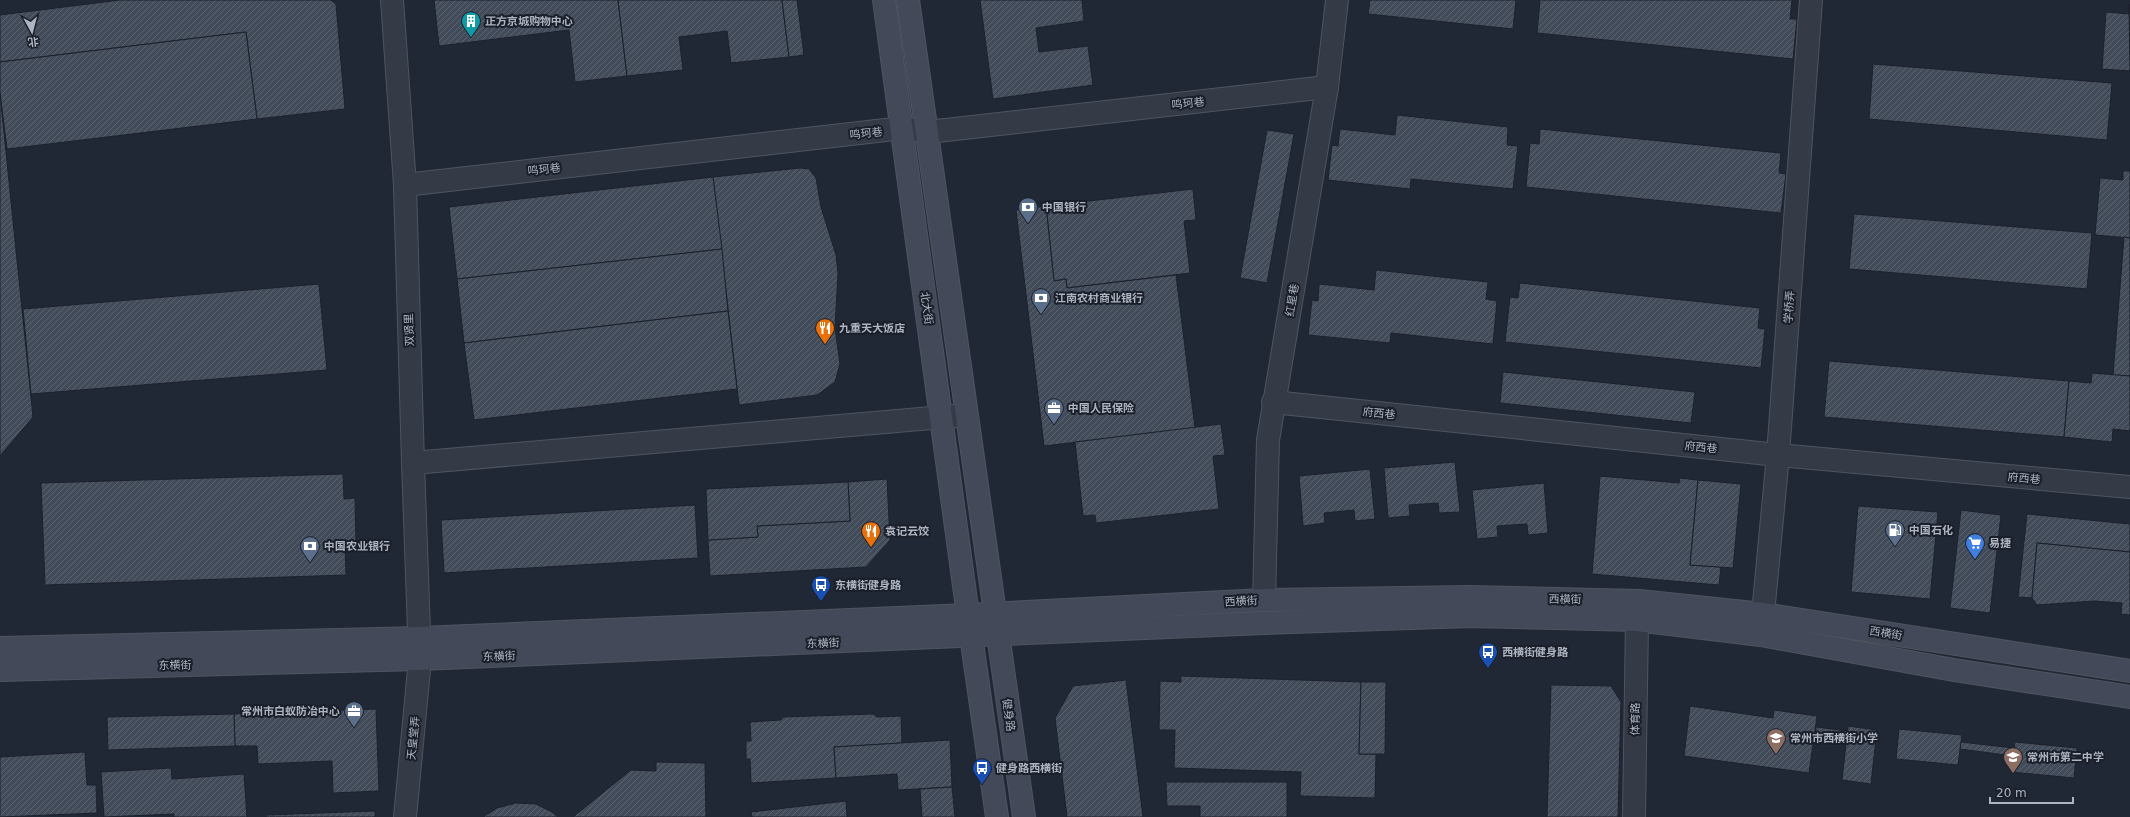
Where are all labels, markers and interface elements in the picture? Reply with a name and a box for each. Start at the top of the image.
building icon: 正方京城购物中心 [460,10,482,38]
north arrow [12,12,52,52]
place label: 正方京城购物中心 [485,15,573,28]
text: 北 [27,34,39,49]
street label: 鸣珂巷 [1171,95,1205,112]
street label: 鸣珂巷 [849,125,883,142]
street label: 鸣珂巷 [527,161,561,178]
bank icon: 中国银行 [1017,196,1039,224]
place label: 中国银行 [1042,201,1086,214]
street label: 红星巷 [1283,283,1301,317]
bank icon: 江南农村商业银行 [1030,287,1052,315]
street label: 学桥弄 [1782,290,1797,324]
street label: 北大街 [918,291,935,325]
place label: 江南农村商业银行 [1055,292,1143,305]
street label: 双贤里 [402,313,417,347]
restaurant icon: 九重天大饭店 [814,317,836,345]
place label: 九重天大饭店 [839,322,905,335]
office icon: 中国人民保险 [1043,397,1065,425]
place label: 中国人民保险 [1068,402,1134,415]
street label: 府西巷 [1362,405,1396,422]
street label: 府西巷 [1684,439,1718,456]
street label: 府西巷 [2007,471,2041,486]
fuel station icon: 中国石化 [1884,519,1906,547]
restaurant icon: 袁记云饺 [860,520,882,548]
place label: 中国石化 [1909,524,1953,537]
place label: 袁记云饺 [885,525,930,538]
supermarket icon: 易捷 [1964,532,1986,560]
bank icon: 中国农业银行 [299,535,321,563]
place label: 易捷 [1989,537,2011,550]
place label: 中国农业银行 [324,540,390,553]
bus stop icon: 东横街健身路 [810,574,832,602]
place label: 东横街健身路 [835,579,902,592]
street label: 西横街 [1548,593,1582,606]
street label: 西横街 [1224,594,1258,609]
street label: 西横街 [1869,624,1903,642]
street label: 东横街 [806,636,840,651]
bus stop icon: 西横街健身路 [1477,641,1499,669]
place label: 西横街健身路 [1502,646,1569,659]
street label: 东横街 [482,649,516,664]
street label: 东横街 [158,659,192,672]
street label: 健身路 [1000,698,1017,732]
office icon: 常州市白蚁防冶中心 [343,700,365,728]
street label: 体育路 [1629,702,1642,736]
place label: 常州市白蚁防冶中心 [241,705,340,718]
street label: 天皇堂弄 [405,715,422,761]
school or university icon: 常州市西横街小学 [1765,727,1787,755]
place label: 常州市西横街小学 [1790,732,1878,745]
school or university icon: 常州市第二中学 [2002,746,2024,774]
place label: 常州市第二中学 [2027,751,2104,764]
bus stop icon: 健身路西横街 [971,757,993,785]
place label: 健身路西横街 [996,762,1062,775]
scale bar [1990,779,2073,805]
text: 20 m [1996,786,2027,800]

